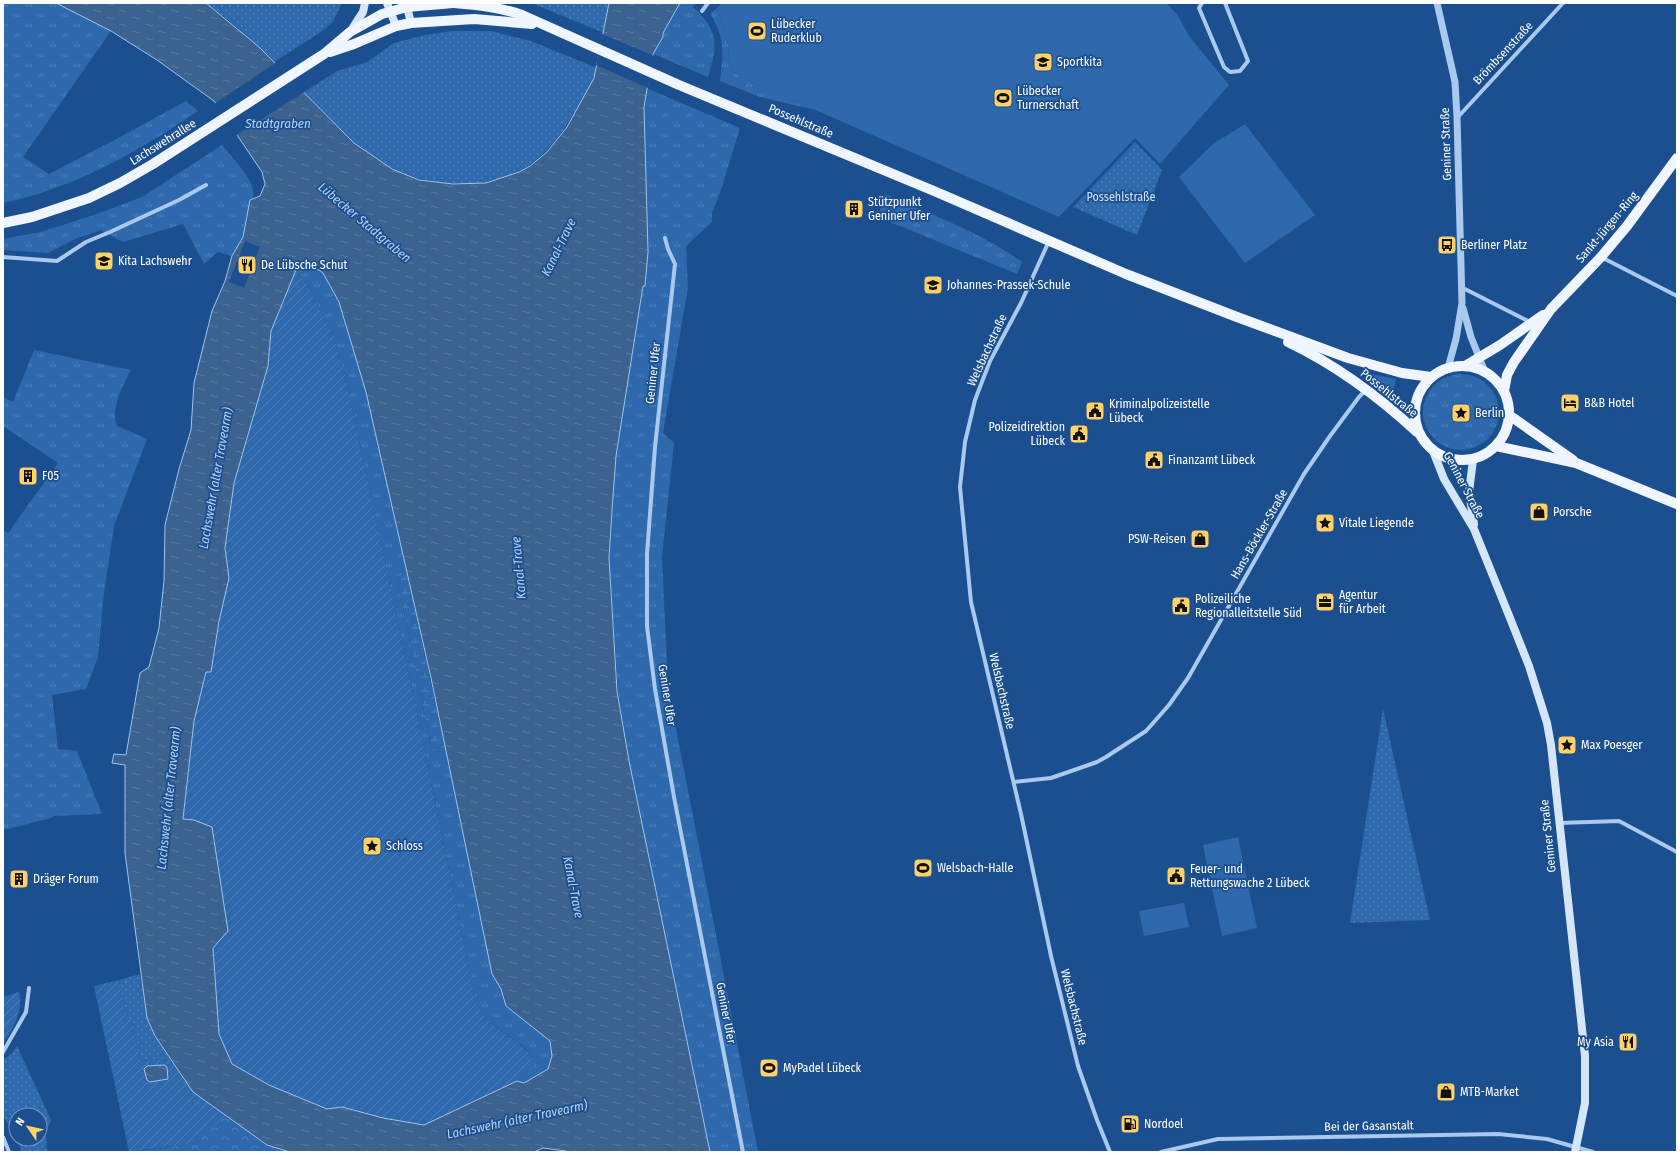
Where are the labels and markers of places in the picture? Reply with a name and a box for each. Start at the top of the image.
place label: Lübecker Ruderklub [771,17,822,45]
sports icon: Lübecker Ruderklub [746,20,768,42]
school or university icon: Sportkita [1032,51,1054,73]
place label: Sportkita [1057,55,1102,69]
place label: Lübecker Turnerschaft [1017,84,1079,112]
sports icon: Lübecker Turnerschaft [992,87,1014,109]
place label: Stützpunkt Geniner Ufer [868,195,931,223]
building icon: Stützpunkt Geniner Ufer [843,198,865,220]
bus stop icon: Berliner Platz [1436,234,1458,256]
place label: Berliner Platz [1461,238,1527,252]
school or university icon: Kita Lachswehr [93,250,115,272]
place label: Kita Lachswehr [118,254,193,268]
restaurant icon: De Lübsche Schut [236,254,258,276]
place label: De Lübsche Schut [261,258,348,272]
school or university icon: Johannes-Prassek-Schule [922,274,944,296]
place label: Johannes-Prassek-Schule [947,278,1070,292]
hotel icon: B&B Hotel [1559,392,1581,414]
place label: B&B Hotel [1584,396,1634,410]
place label: Kriminalpolizeistelle Lübeck [1109,397,1210,425]
public building icon: Kriminalpolizeistelle Lübeck [1084,400,1106,422]
place icon: Berlin [1450,402,1472,424]
place label: Berlin [1475,406,1504,420]
place label: Polizeidirektion Lübeck [989,420,1065,448]
public building icon: Polizeidirektion Lübeck [1068,423,1090,445]
public building icon: Finanzamt Lübeck [1143,449,1165,471]
place label: Finanzamt Lübeck [1168,453,1256,467]
building icon: F05 [17,465,39,487]
place label: F05 [42,469,59,483]
shop icon: Porsche [1528,501,1550,523]
place label: Porsche [1553,505,1592,519]
place icon: Vitale Liegende [1314,512,1336,534]
place label: Vitale Liegende [1339,516,1414,530]
shop icon: PSW-Reisen [1189,528,1211,550]
place label: PSW-Reisen [1128,532,1186,546]
place label: Agentur für Arbeit [1339,588,1386,616]
office icon: Agentur für Arbeit [1314,591,1336,613]
place label: Polizeiliche Regionalleitstelle Süd [1195,592,1302,620]
public building icon: Polizeiliche Regionalleitstelle Süd [1170,595,1192,617]
place icon: Max Poesger [1556,734,1578,756]
place label: Max Poesger [1581,738,1643,752]
place icon: Schloss [361,835,383,857]
place label: Schloss [386,839,423,853]
sports icon: Welsbach-Halle [912,857,934,879]
place label: Welsbach-Halle [937,861,1013,875]
place label: Feuer- und Rettungswache 2 Lübeck [1190,862,1310,890]
public building icon: Feuer- und Rettungswache 2 Lübeck [1165,865,1187,887]
building icon: Dräger Forum [8,868,30,890]
place label: Dräger Forum [33,872,99,886]
restaurant icon: My Asia [1617,1031,1639,1053]
place label: My Asia [1577,1035,1614,1049]
sports icon: MyPadel Lübeck [758,1057,780,1079]
place label: MyPadel Lübeck [783,1061,862,1075]
shop icon: MTB-Market [1435,1081,1457,1103]
place label: MTB-Market [1460,1085,1519,1099]
fuel station icon: Nordoel [1119,1113,1141,1135]
place label: Nordoel [1144,1117,1183,1131]

